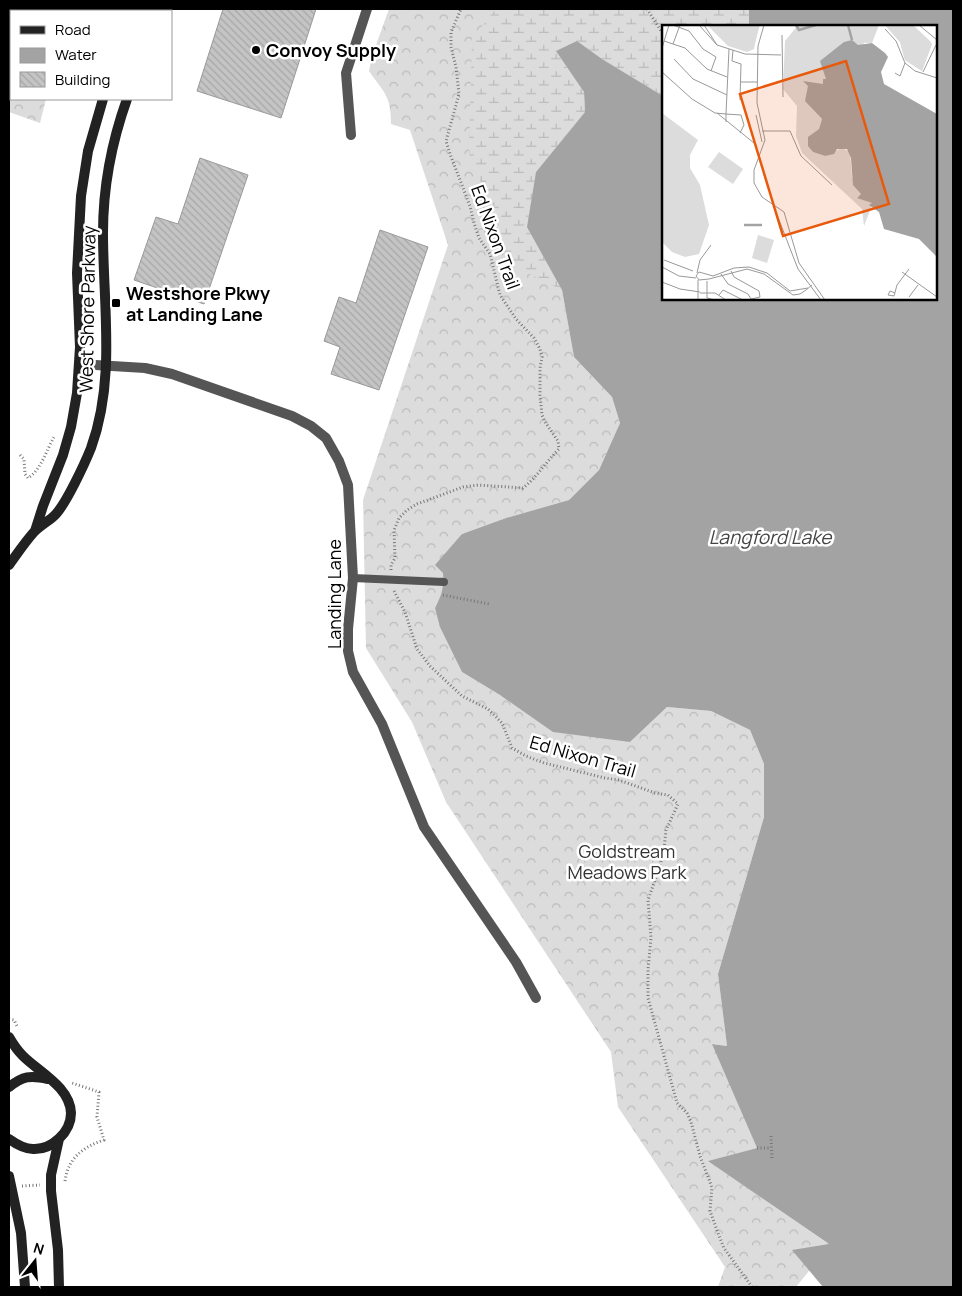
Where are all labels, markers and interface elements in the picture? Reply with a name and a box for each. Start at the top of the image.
legend [10,10,172,100]
text: Road [55,19,91,40]
inset map [662,25,937,300]
place label: Convoy Supply [266,38,396,62]
text: Water [55,44,97,65]
marker: Convoy Supply [250,44,262,56]
text: Building [55,69,110,90]
street label: Ed Nixon Trail [466,181,526,293]
street label: West Shore Parkway [74,225,100,393]
place label: Westshore Pkwy at Landing Lane [126,281,270,326]
marker: Westshore Pkwy at Landing Lane [110,297,122,309]
water label: Langford Lake [709,524,833,550]
street label: Landing Lane [322,539,346,649]
street label: Ed Nixon Trail [527,729,639,783]
park label: Goldstream Meadows Park [568,839,687,884]
north arrow [10,1236,60,1286]
text: N [31,1238,47,1259]

